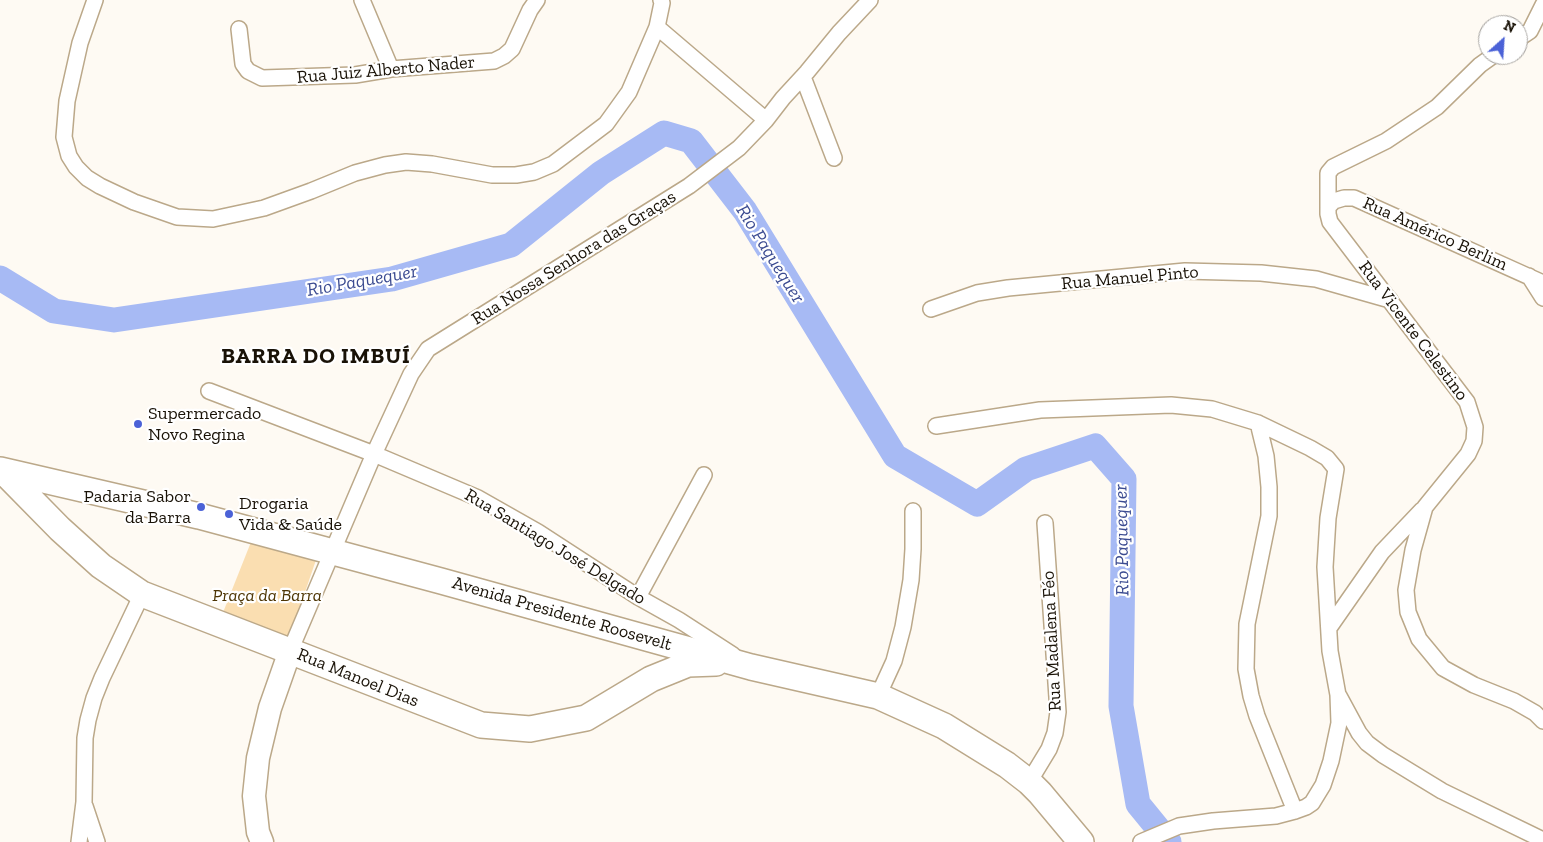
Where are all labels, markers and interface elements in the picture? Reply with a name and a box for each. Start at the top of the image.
north arrow [1478,15,1528,65]
text: N [1501,17,1518,37]
street label: Rua Juiz Alberto Nader [296,51,476,89]
street label: Rua Nossa Senhora das Graças [468,186,680,330]
street label: Rua Américo Berlim [1359,192,1511,276]
water label: Rio Paquequer [731,201,809,307]
street label: Rua Vicente Celestino [1353,257,1473,405]
water label: Rio Paquequer [305,260,419,302]
street label: Rua Manuel Pinto [1060,261,1200,295]
district label: BARRA DO IMBUÍ [220,344,412,370]
place label: Supermercado Novo Regina [148,403,261,446]
marker: Supermercado Novo Regina [132,418,144,430]
street label: Rua Santiago José Delgado [461,484,649,610]
water label: Rio Paquequer [1110,484,1134,596]
place label: Padaria Sabor da Barra [83,486,191,528]
place label: Drogaria Vida & Saúde [239,493,342,536]
marker: Padaria Sabor da Barra [195,501,207,513]
marker: Drogaria Vida & Saúde [223,508,235,520]
street label: Rua Madalena Féo [1038,570,1066,712]
street label: Avenida Presidente Roosevelt [450,572,674,656]
park label: Praça da Barra [212,585,322,607]
street label: Rua Manoel Dias [294,644,422,712]

